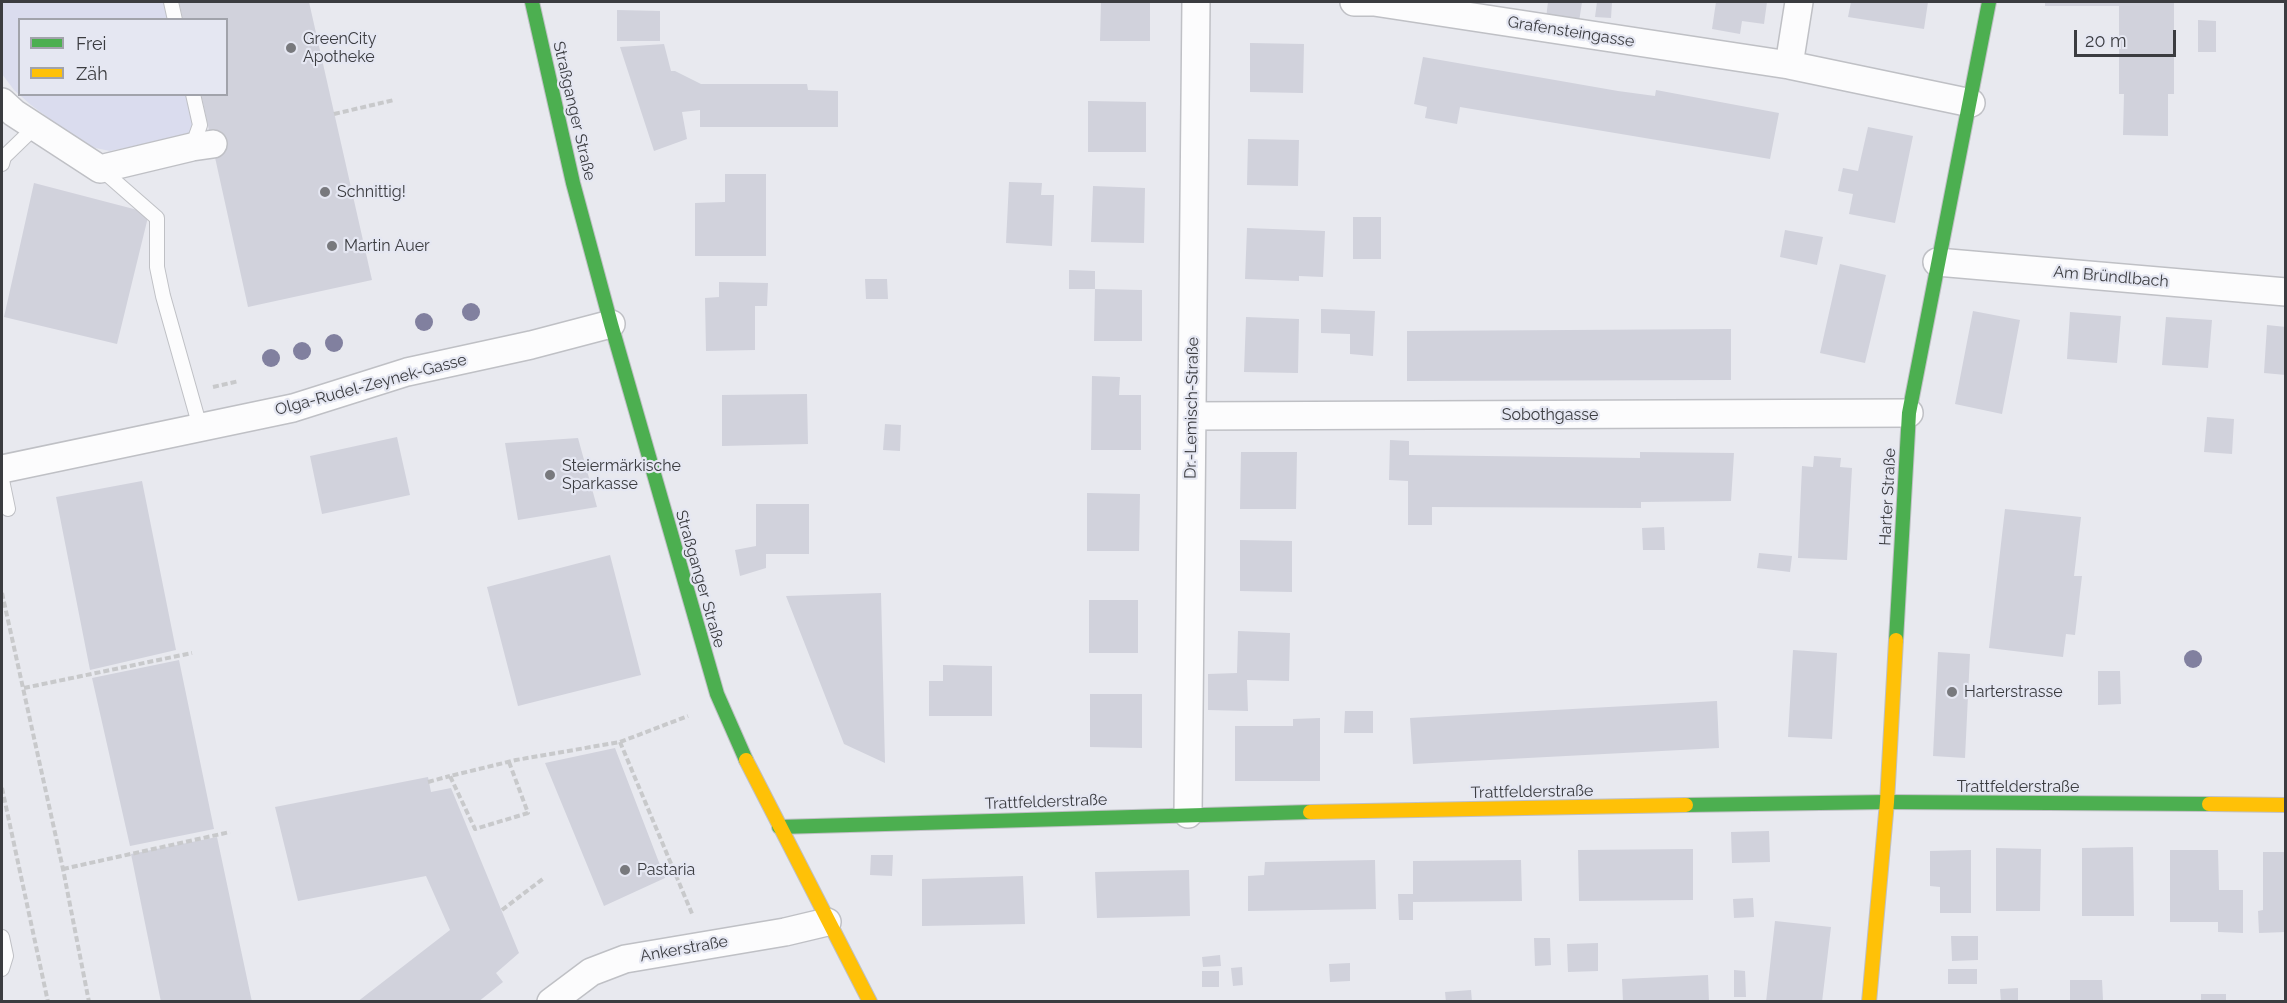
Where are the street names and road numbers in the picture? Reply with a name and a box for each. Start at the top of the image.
street label: Grafensteingasse [1506,13,1636,51]
street label: Straßganger Straße [549,39,599,183]
street label: Am Bründlbach [2053,262,2169,292]
street label: Dr.-Lemisch-Straße [1181,337,1203,479]
street label: Olga-Rudel-Zeynek-Gasse [273,350,469,420]
street label: Sobothgasse [1502,405,1598,425]
street label: Harter Straße [1876,448,1900,546]
street label: Straßganger Straße [671,508,729,650]
street label: Trattfelderstraße [1957,777,2079,797]
street label: Trattfelderstraße [1471,781,1593,803]
street label: Trattfelderstraße [984,790,1108,814]
street label: Ankerstraße [639,932,729,966]

